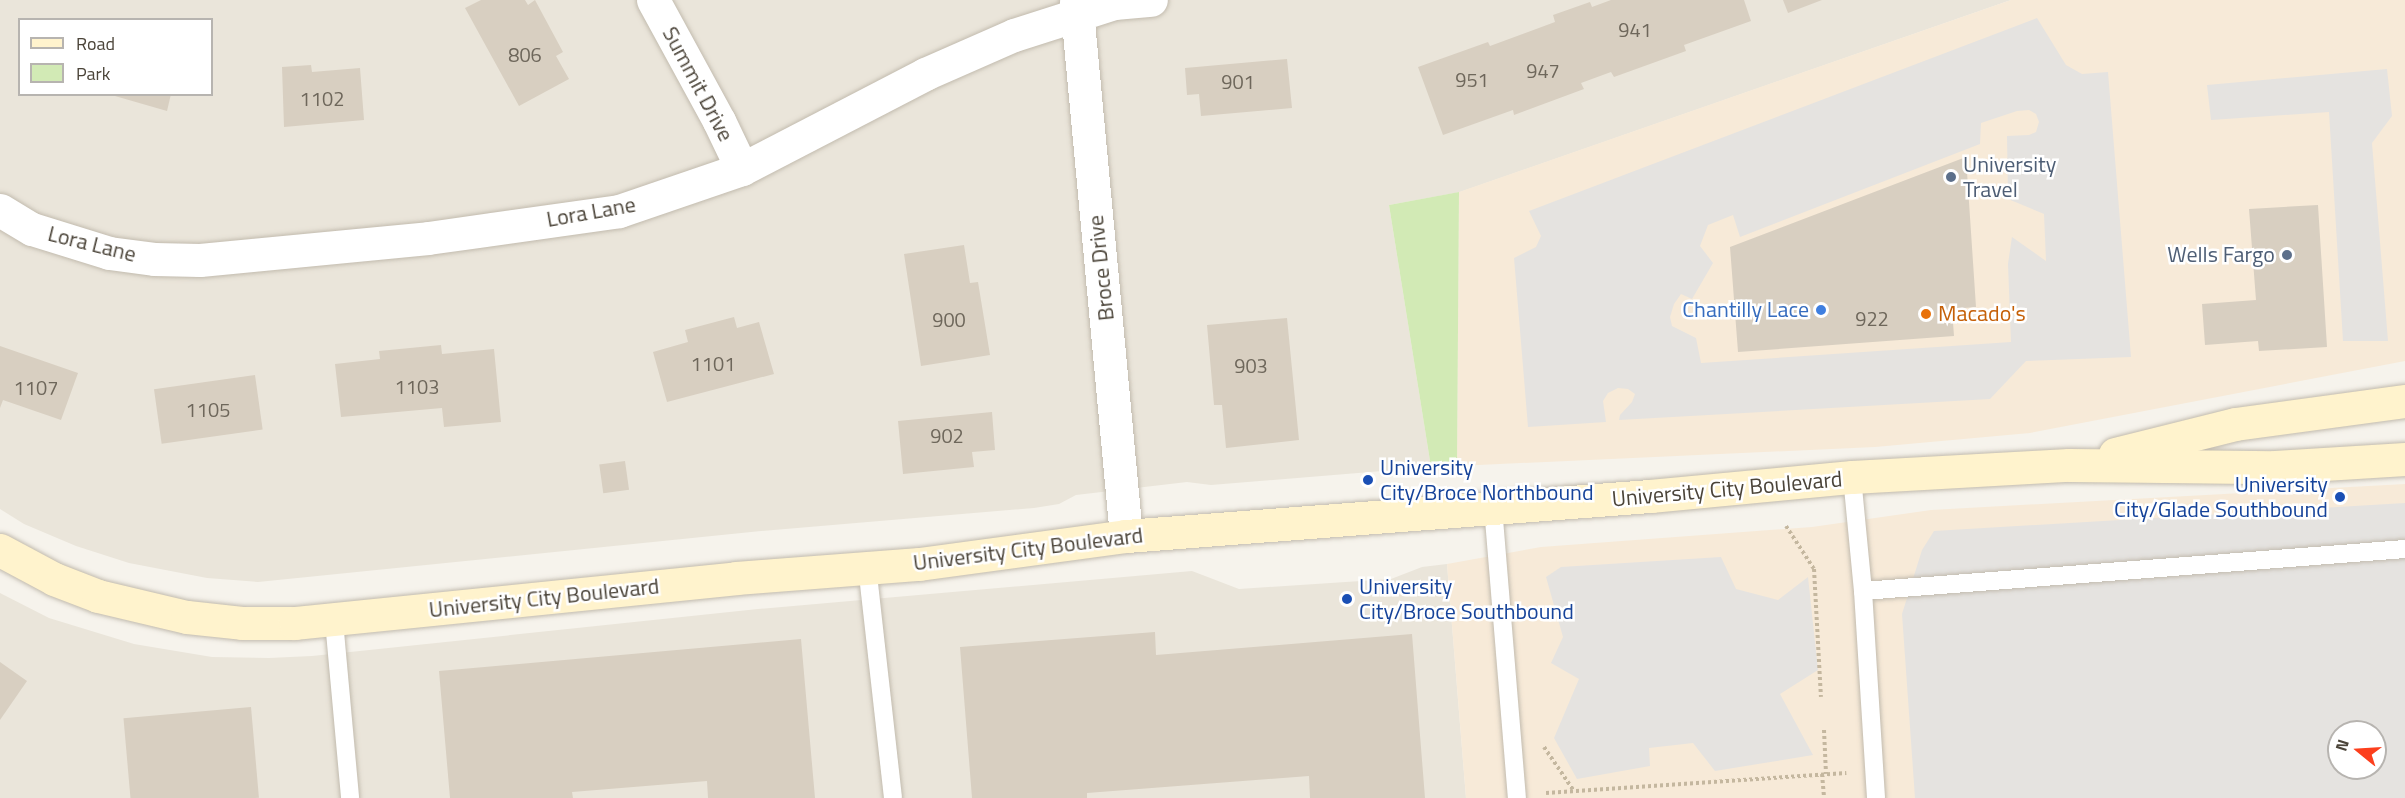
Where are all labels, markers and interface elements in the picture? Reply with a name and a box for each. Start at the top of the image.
house number: 941 [1618,17,1652,41]
legend [18,18,213,96]
street label: Summit Drive [657,22,739,146]
text: Road [76,30,115,57]
house number: 806 [508,42,542,66]
house number: 947 [1526,58,1560,82]
text: Park [76,60,110,87]
house number: 951 [1455,67,1489,91]
house number: 901 [1221,69,1255,93]
house number: 1102 [300,86,344,110]
place label: University Travel [1963,151,2056,202]
marker: University Travel [1944,170,1958,184]
street label: Lora Lane [544,191,638,233]
street label: Broce Drive [1082,214,1120,322]
street label: Lora Lane [45,220,139,268]
place label: Wells Fargo [2167,242,2275,268]
marker: Wells Fargo [2280,248,2294,262]
place label: Chantilly Lace [1682,297,1809,323]
place label: Macado's [1938,301,2026,327]
marker: Chantilly Lace [1814,303,1828,317]
house number: 922 [1855,306,1889,330]
house number: 900 [932,307,966,331]
marker: Macado's [1919,307,1933,321]
house number: 1101 [691,351,735,375]
house number: 903 [1234,353,1268,377]
house number: 1103 [395,374,439,398]
house number: 1107 [14,375,58,399]
house number: 1105 [186,397,230,421]
house number: 902 [930,423,964,447]
place label: University City/Broce Northbound [1380,454,1594,506]
street label: University City Boulevard [1611,466,1843,512]
place label: University City/Glade Southbound [2114,471,2328,522]
marker: University City/Broce Northbound [1361,473,1375,487]
marker: University City/Glade Southbound [2333,490,2347,504]
street label: University City Boulevard [912,522,1144,576]
street label: University City Boulevard [428,573,660,623]
place label: University City/Broce Southbound [1359,573,1574,624]
marker: University City/Broce Southbound [1340,592,1354,606]
north arrow [2327,720,2387,780]
text: N [2329,736,2355,754]

